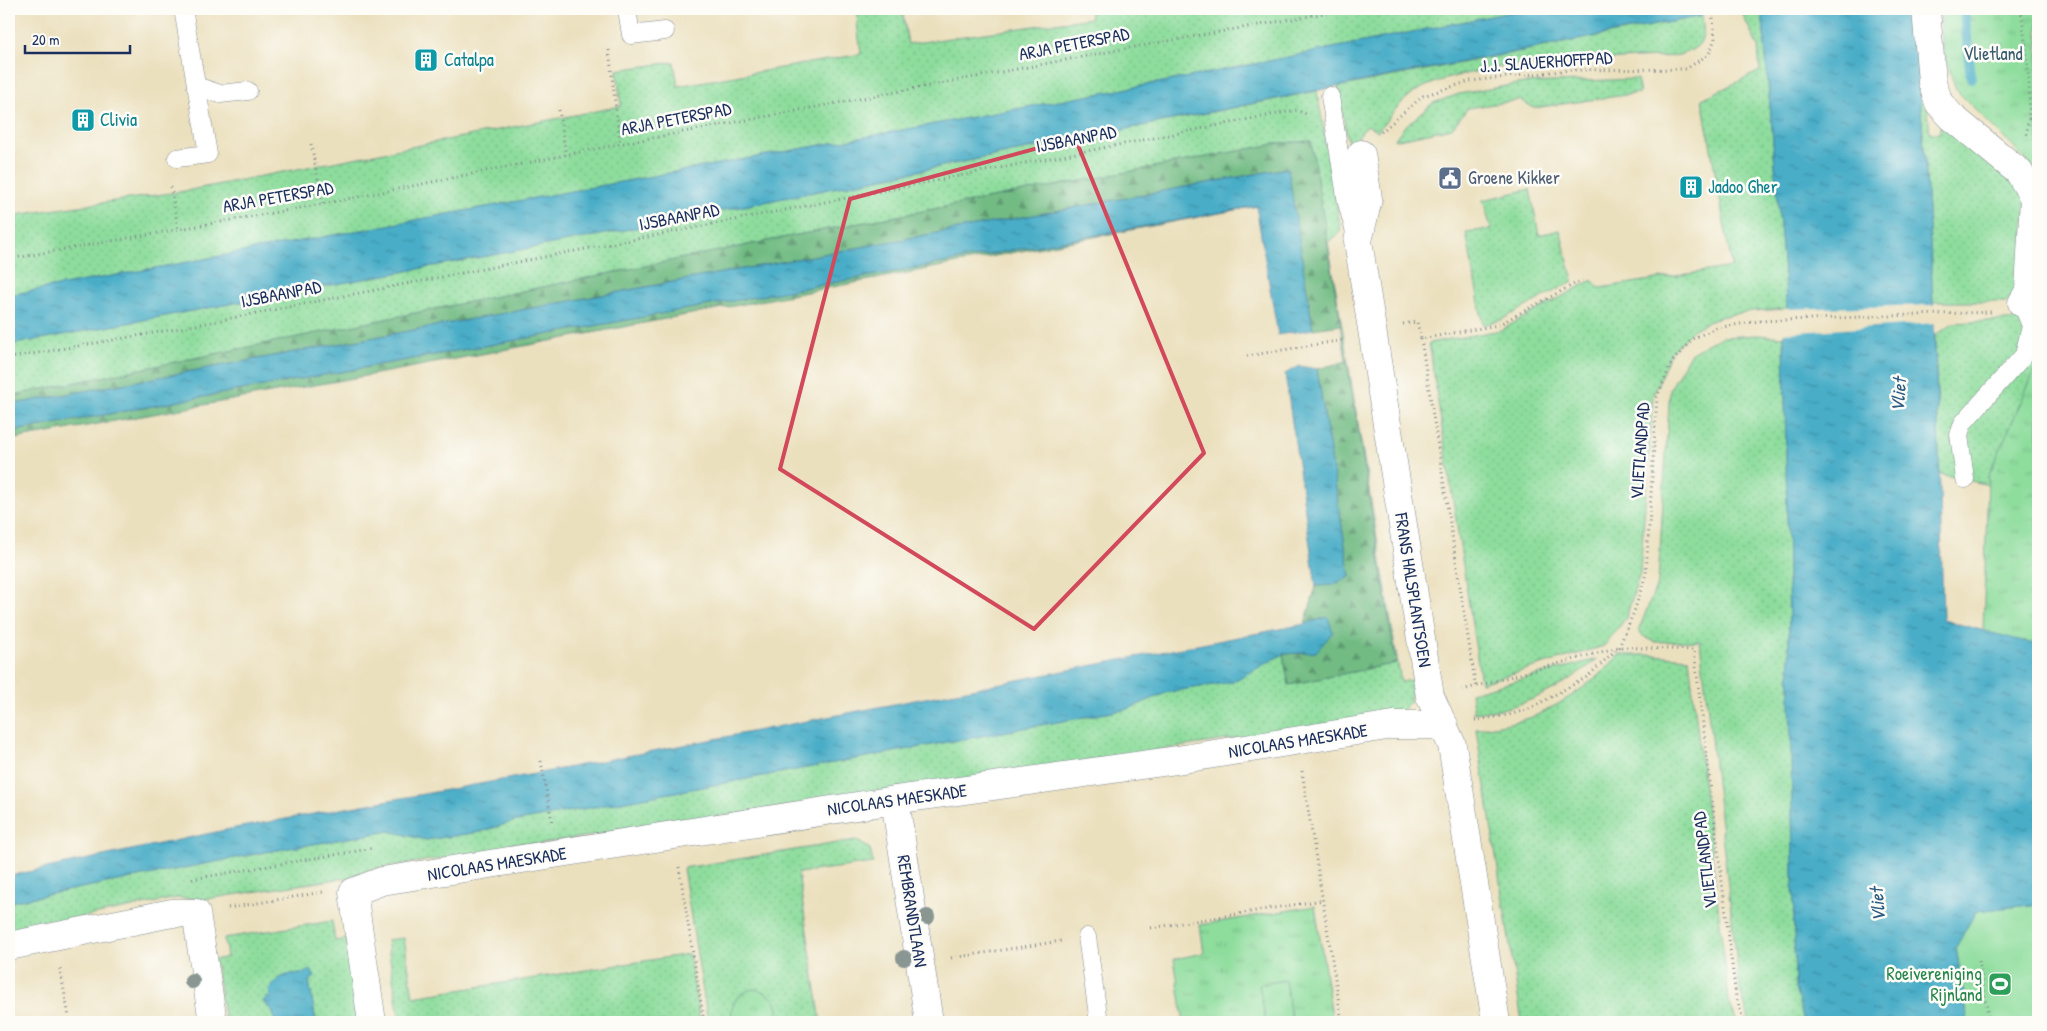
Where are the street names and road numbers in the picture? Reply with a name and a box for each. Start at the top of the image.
street label: ARJA PETERSPAD [1017,20,1132,66]
street label: J.J. SLAUERHOFFPAD [1479,44,1614,79]
street label: ARJA PETERSPAD [619,95,734,141]
street label: IJSBAANPAD [1034,118,1119,159]
street label: ARJA PETERSPAD [221,174,336,219]
street label: IJSBAANPAD [637,196,722,237]
street label: IJSBAANPAD [239,273,324,314]
street label: VLIETLANDPAD [1624,401,1655,500]
street label: FRANS HALSPLANTSOEN [1389,510,1438,669]
street label: NICOLAAS MAESKADE [1226,717,1369,764]
street label: NICOLAAS MAESKADE [825,777,968,822]
street label: VLIETLANDPAD [1686,810,1723,910]
street label: NICOLAAS MAESKADE [425,840,568,887]
street label: REMBRANDTLAAN [891,853,934,969]

